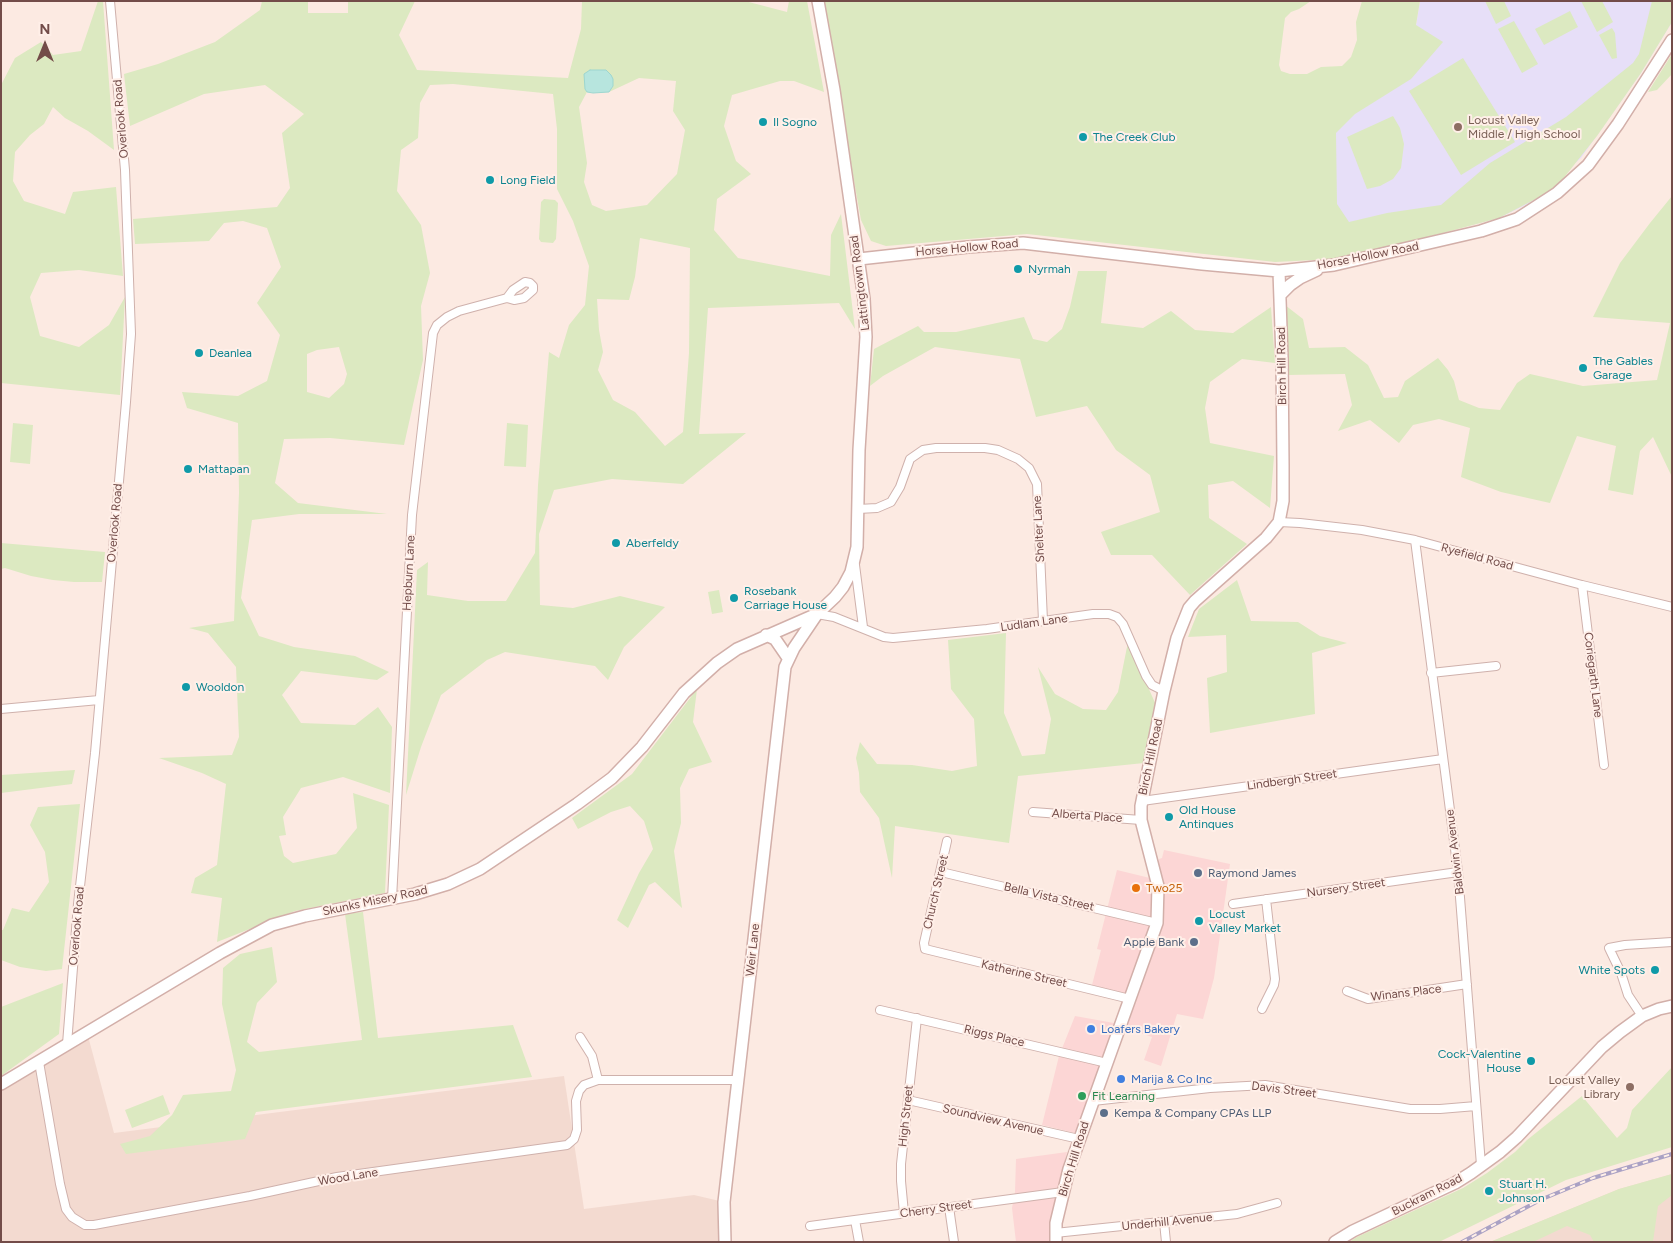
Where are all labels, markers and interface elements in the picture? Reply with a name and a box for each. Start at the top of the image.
north arrow [20,20,70,70]
text: N [40,21,50,38]
street label: Overlook Road [110,79,132,159]
place label: Locust Valley Middle / High School [1468,113,1580,141]
place label: Il Sogno [773,115,817,129]
marker: Il Sogno [757,116,769,128]
marker: Locust Valley Middle / High School [1452,121,1464,133]
place label: The Creek Club [1093,130,1175,144]
marker: The Creek Club [1077,131,1089,143]
place label: Long Field [500,173,555,187]
marker: Long Field [484,174,496,186]
street label: Lattingtown Road [847,235,873,331]
street label: Horse Hollow Road [915,236,1019,260]
street label: Horse Hollow Road [1316,239,1420,273]
place label: Nyrmah [1028,262,1071,276]
marker: Nyrmah [1012,263,1024,275]
street label: Birch Hill Road [1274,327,1290,405]
place label: Deanlea [209,346,252,360]
marker: Deanlea [193,347,205,359]
place label: The Gables Garage [1593,354,1653,382]
marker: The Gables Garage [1577,362,1589,374]
place label: Mattapan [198,462,249,476]
marker: Mattapan [182,463,194,475]
street label: Overlook Road [104,483,126,563]
street label: Shelter Lane [1030,495,1048,563]
street label: Hepburn Lane [400,535,418,611]
place label: Aberfeldy [626,536,679,550]
marker: Aberfeldy [610,537,622,549]
street label: Ryefield Road [1439,540,1515,574]
place label: Rosebank Carriage House [744,584,827,612]
marker: Rosebank Carriage House [728,592,740,604]
street label: Ludlam Lane [1000,611,1068,635]
street label: Coriegarth Lane [1581,631,1605,719]
place label: Wooldon [196,680,244,694]
marker: Wooldon [180,681,192,693]
street label: Birch Hill Road [1136,717,1166,797]
street label: Lindbergh Street [1246,767,1338,793]
place label: Old House Antinques [1179,803,1236,831]
street label: Alberta Place [1051,806,1123,826]
street label: Baldwin Avenue [1443,809,1467,895]
marker: Old House Antinques [1163,811,1175,823]
street label: Church Street [920,853,952,931]
place label: Raymond James [1208,866,1296,880]
marker: Raymond James [1192,867,1204,879]
street label: Nursery Street [1306,875,1386,901]
street label: Bella Vista Street [1002,880,1096,914]
place label: Two25 [1146,881,1182,895]
marker: Two25 [1130,882,1142,894]
street label: Skunks Misery Road [321,883,429,919]
street label: Overlook Road [66,886,88,966]
place label: Locust Valley Market [1209,907,1281,935]
marker: Locust Valley Market [1193,915,1205,927]
street label: Weir Lane [743,923,763,977]
place label: Apple Bank [1124,935,1184,949]
marker: Apple Bank [1188,936,1200,948]
street label: Katherine Street [980,957,1068,991]
place label: White Spots [1578,963,1645,977]
marker: White Spots [1649,964,1661,976]
street label: Winans Place [1370,982,1442,1004]
street label: Riggs Place [962,1022,1026,1050]
place label: Loafers Bakery [1101,1022,1180,1036]
marker: Loafers Bakery [1085,1023,1097,1035]
place label: Cock-Valentine House [1438,1047,1521,1075]
marker: Cock-Valentine House [1525,1055,1537,1067]
place label: Marija & Co Inc [1131,1072,1212,1086]
marker: Marija & Co Inc [1115,1073,1127,1085]
place label: Locust Valley Library [1549,1073,1620,1101]
street label: Davis Street [1251,1079,1317,1101]
marker: Locust Valley Library [1624,1081,1636,1093]
street label: High Street [896,1084,916,1148]
place label: Fit Learning [1092,1089,1155,1103]
marker: Fit Learning [1076,1090,1088,1102]
street label: Soundview Avenue [941,1101,1045,1139]
place label: Kempa & Company CPAs LLP [1114,1106,1271,1120]
marker: Kempa & Company CPAs LLP [1098,1107,1110,1119]
street label: Birch Hill Road [1056,1120,1092,1198]
street label: Wood Lane [317,1165,379,1189]
street label: Buckram Road [1389,1171,1465,1219]
place label: Stuart H. Johnson [1499,1177,1547,1205]
marker: Stuart H. Johnson [1483,1185,1495,1197]
street label: Cherry Street [899,1197,973,1221]
street label: Underhill Avenue [1121,1210,1213,1234]

